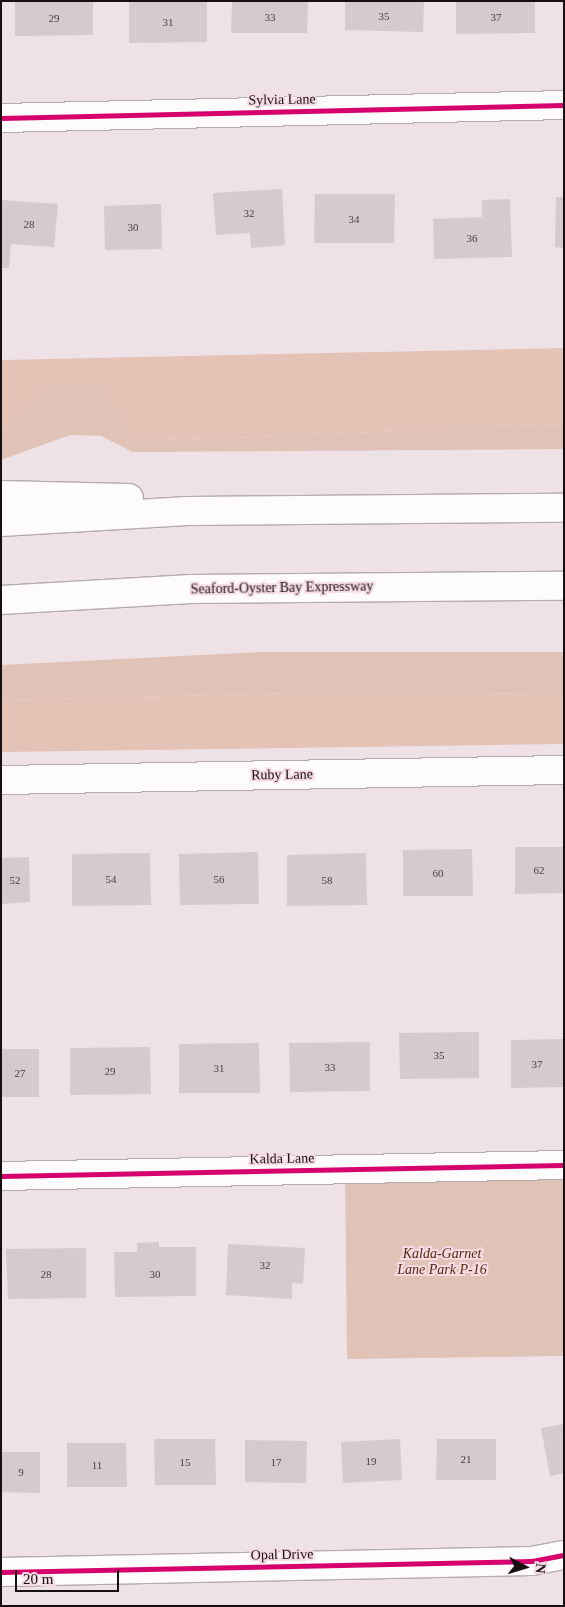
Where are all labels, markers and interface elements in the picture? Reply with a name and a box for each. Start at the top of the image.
house number: 35 [378,9,389,23]
house number: 33 [264,10,276,24]
house number: 37 [491,10,502,24]
house number: 29 [49,11,60,25]
house number: 31 [162,15,174,29]
street label: Sylvia Lane [248,91,316,109]
house number: 32 [243,206,254,220]
house number: 34 [348,212,359,226]
house number: 28 [23,217,34,231]
house number: 30 [128,220,138,234]
house number: 36 [467,231,478,245]
street label: Seaford-Oyster Bay Expressway [191,578,373,598]
street label: Ruby Lane [251,766,313,784]
house number: 62 [534,863,544,877]
house number: 60 [432,866,443,880]
house number: 54 [105,872,116,886]
house number: 56 [213,872,224,886]
house number: 52 [10,873,20,887]
house number: 58 [322,873,332,887]
house number: 35 [434,1048,444,1062]
house number: 37 [532,1057,542,1071]
house number: 33 [324,1060,336,1074]
house number: 31 [213,1061,224,1075]
house number: 29 [104,1064,116,1078]
house number: 27 [14,1066,26,1080]
street label: Kalda Lane [249,1150,315,1168]
park label: Kalda-Garnet Lane Park P-16 [397,1246,487,1278]
house number: 32 [260,1258,270,1272]
house number: 28 [40,1267,51,1281]
house number: 30 [150,1267,160,1281]
house number: 21 [461,1452,472,1466]
house number: 19 [366,1454,376,1468]
house number: 15 [180,1455,190,1469]
house number: 17 [270,1455,282,1469]
house number: 11 [92,1458,102,1472]
house number: 9 [18,1465,24,1479]
north arrow [500,1542,550,1592]
street label: Opal Drive [251,1546,313,1564]
scale bar [18,1560,121,1592]
text: N [533,1563,548,1574]
text: 20 m [23,1571,53,1587]

